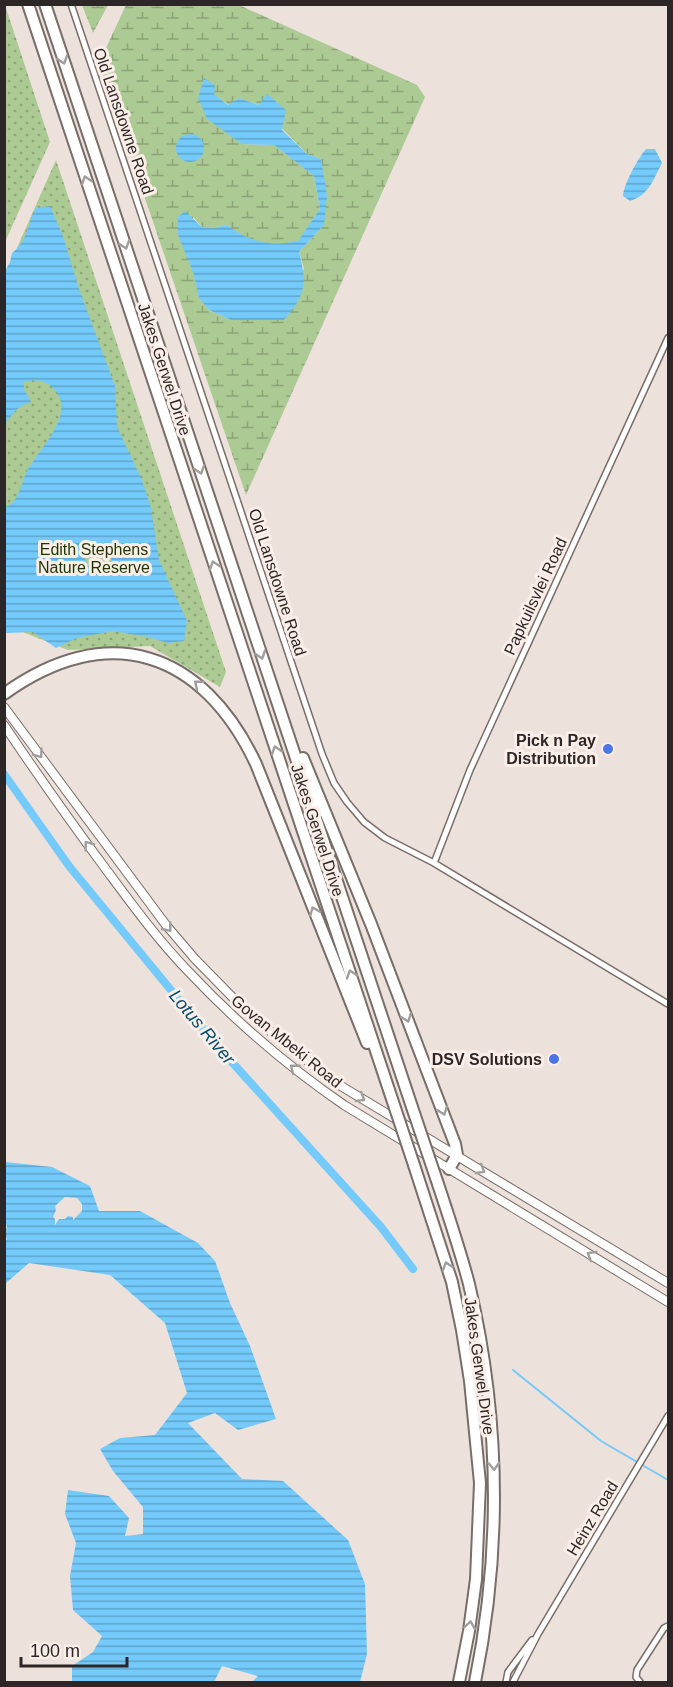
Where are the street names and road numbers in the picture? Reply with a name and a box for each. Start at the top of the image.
street label: Old Lansdowne Road [90,46,157,197]
street label: Jakes Gerwel Drive [135,301,194,438]
street label: Old Lansdowne Road [246,506,309,658]
street label: Papkuilsvlei Road [501,535,570,657]
street label: Jakes Gerwel Drive [288,762,347,899]
street label: Govan Mbeki Road [228,992,345,1091]
street label: Jakes Gerwel Drive [461,1296,498,1436]
street label: Heinz Road [564,1478,621,1558]

